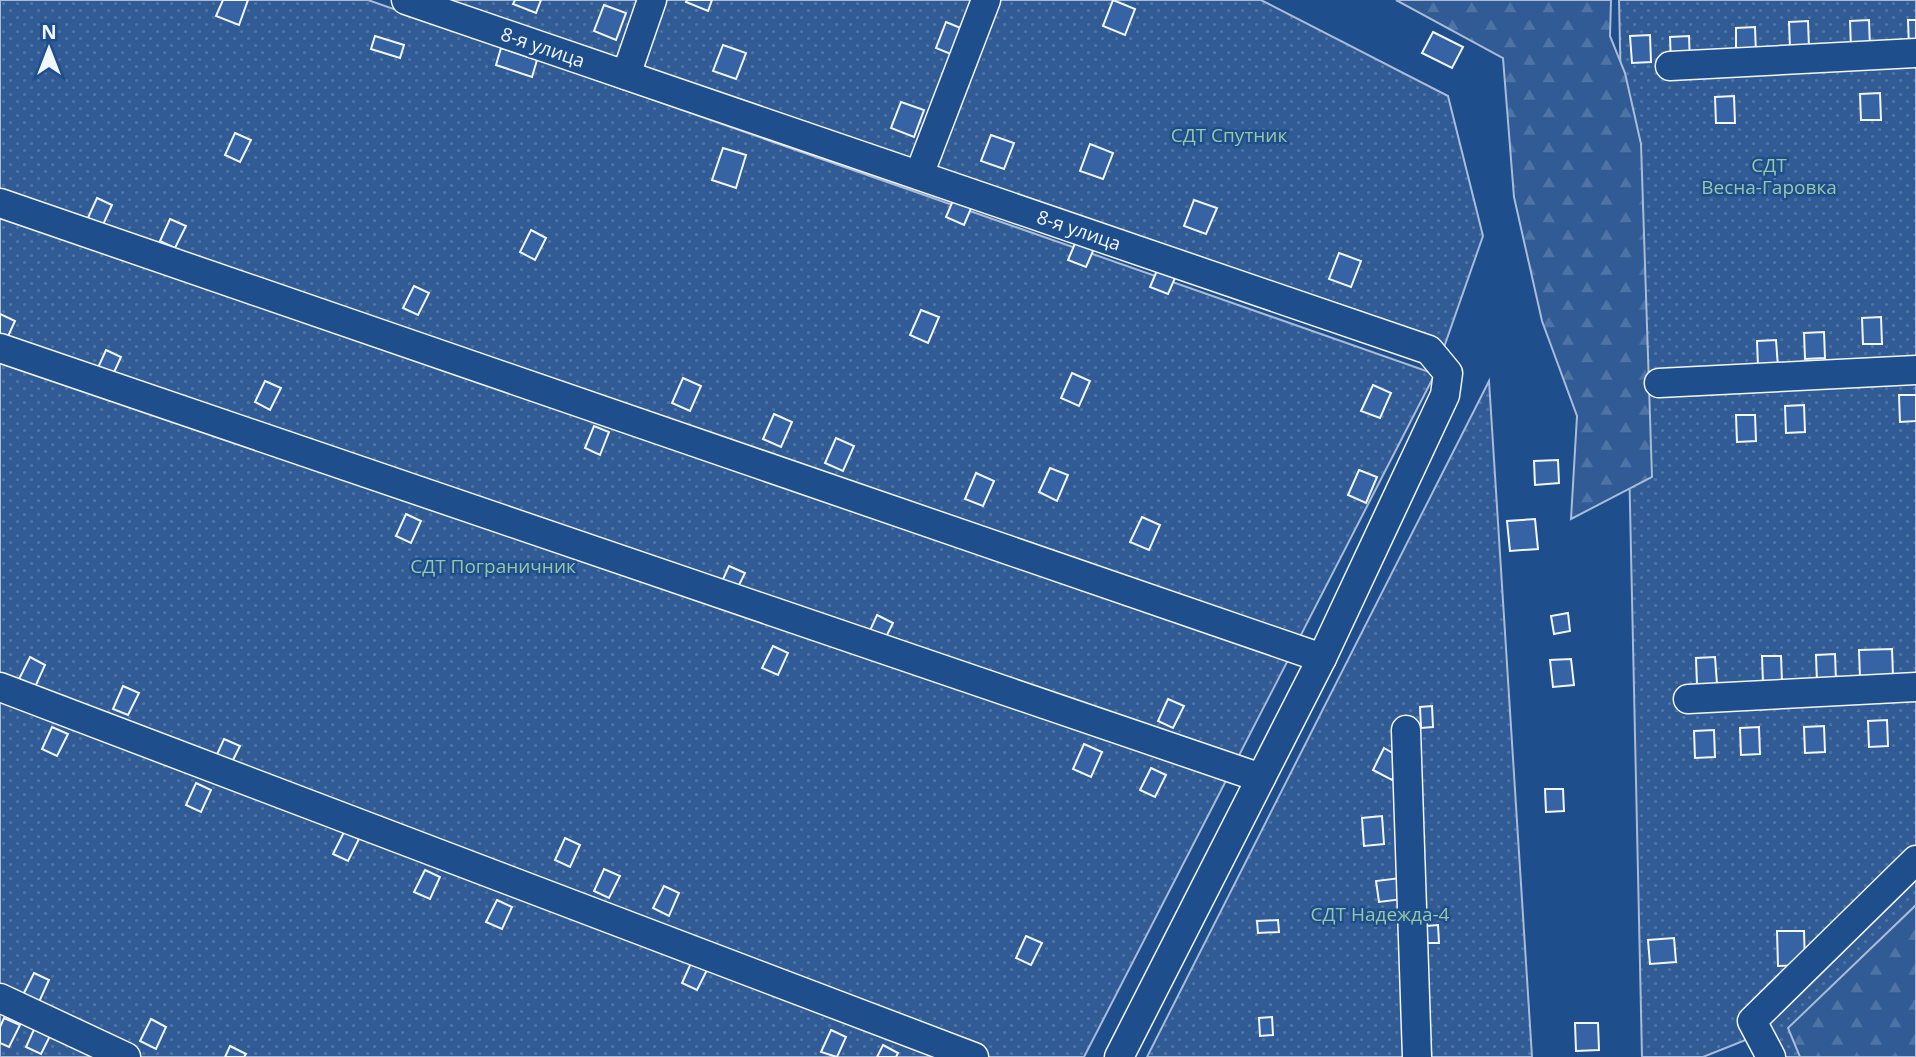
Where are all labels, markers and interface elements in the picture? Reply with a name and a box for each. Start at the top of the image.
north arrow [14,14,84,84]
text: N [41,19,57,45]
street label: 8-я улица [497,20,589,74]
park label: СДТ Спутник [1171,122,1287,148]
park label: СДТ Весна-Гаровка [1701,152,1837,200]
street label: 8-я улица [1033,203,1125,257]
park label: СДТ Пограничник [410,553,576,579]
park label: СДТ Надежда-4 [1311,901,1450,927]

